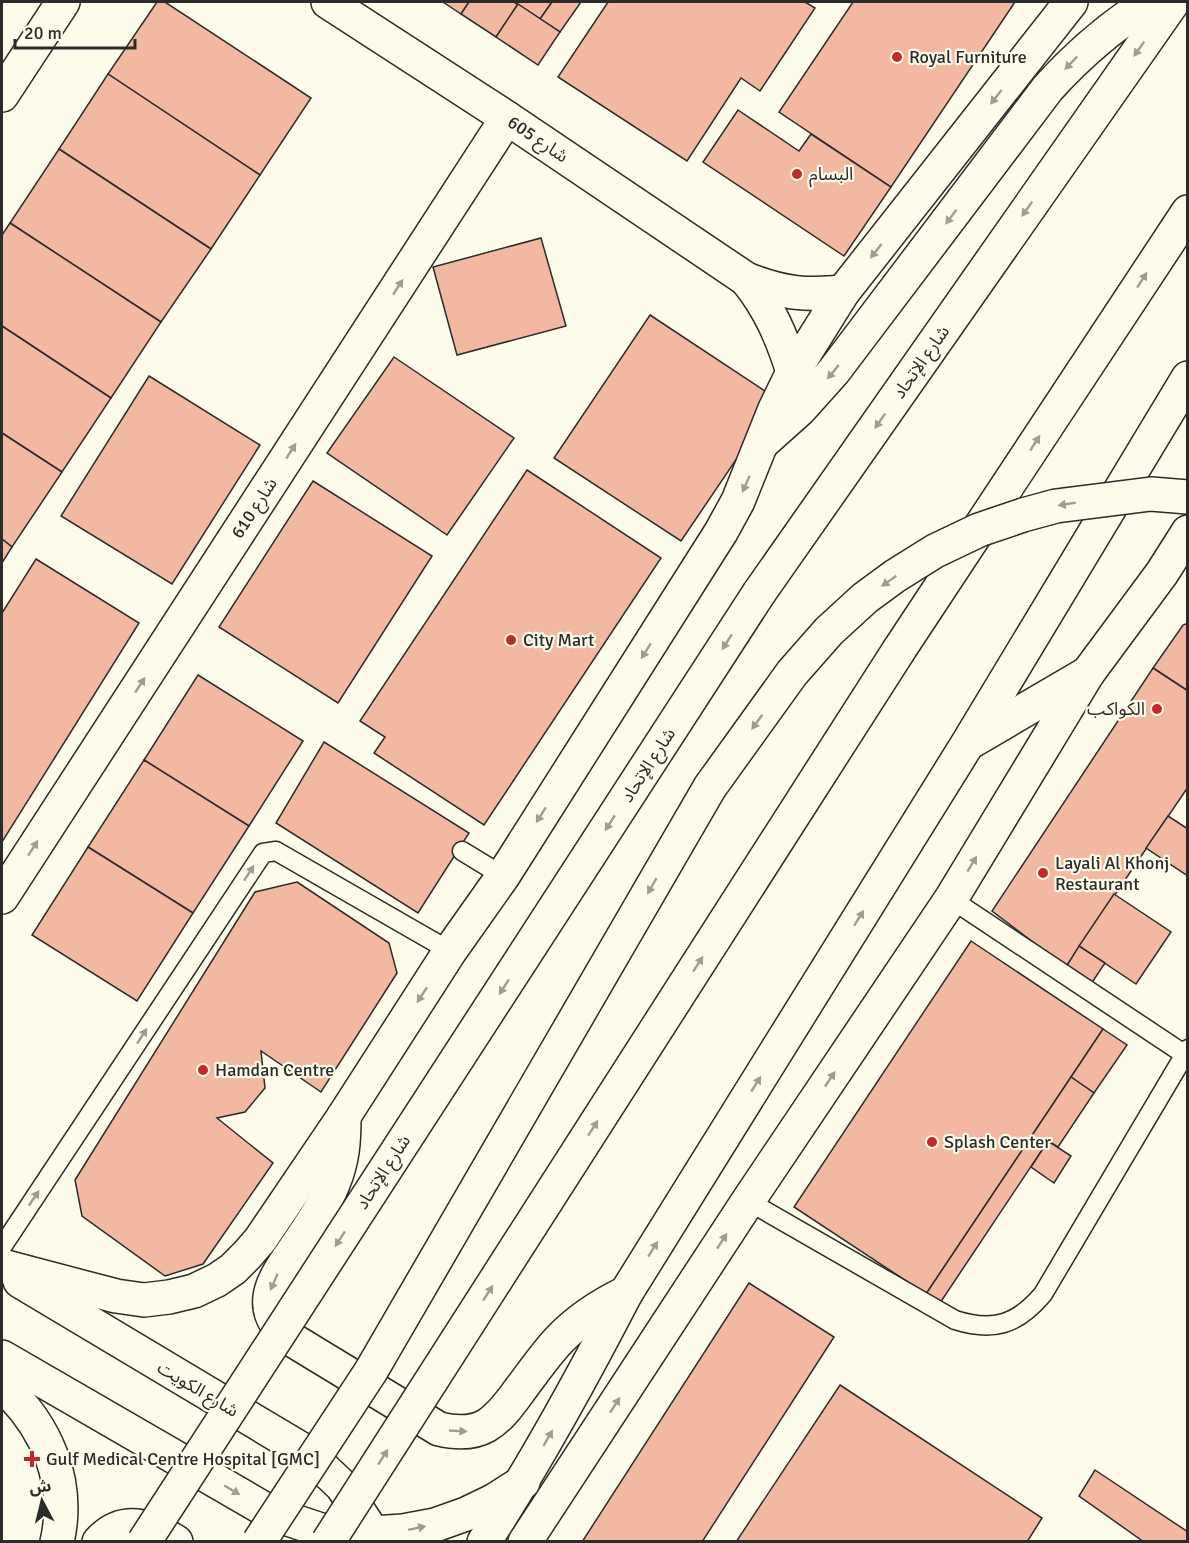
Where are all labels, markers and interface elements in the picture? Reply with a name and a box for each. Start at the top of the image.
scale bar [15,12,135,50]
text: 20 m [24,22,62,44]
one-way arrow [1133,41,1145,57]
place label: Royal Furniture [909,46,1027,68]
marker: Royal Furniture [890,50,904,64]
one-way arrow [1064,55,1078,70]
one-way arrow [989,89,1002,105]
street label: شارع 605 [502,111,572,170]
place label: البسام [809,163,853,188]
marker: البسام [790,167,804,181]
one-way arrow [1022,202,1034,217]
one-way arrow [946,209,958,224]
one-way arrow [870,243,882,258]
one-way arrow [1137,272,1148,289]
one-way arrow [392,279,403,295]
street label: شارع الإتحاد [888,321,957,405]
one-way arrow [827,364,840,379]
one-way arrow [874,412,886,428]
one-way arrow [1029,435,1040,451]
one-way arrow [286,443,297,459]
street label: شارع 610 [226,473,284,544]
one-way arrow [741,475,751,493]
one-way arrow [1057,500,1076,509]
one-way arrow [881,574,897,587]
place label: City Mart [523,629,594,651]
marker: City Mart [504,633,518,647]
one-way arrow [722,634,733,650]
one-way arrow [640,643,651,659]
one-way arrow [134,677,145,693]
place label: الكواكب [1087,698,1145,720]
marker: الكواكب [1150,702,1164,716]
one-way arrow [751,714,763,729]
street label: شارع الإتحاد [616,724,683,808]
one-way arrow [535,807,547,823]
one-way arrow [604,815,616,831]
one-way arrow [28,840,39,856]
place label: Layali Al Khonj Restaurant [1055,852,1169,895]
one-way arrow [967,856,978,872]
one-way arrow [243,865,254,881]
marker: Layali Al Khonj Restaurant [1036,866,1050,880]
one-way arrow [647,878,657,895]
one-way arrow [854,910,865,926]
one-way arrow [692,956,703,972]
one-way arrow [498,979,509,995]
one-way arrow [416,987,427,1004]
one-way arrow [136,1028,147,1044]
place label: Hamdan Centre [215,1059,334,1081]
marker: Hamdan Centre [196,1063,210,1077]
one-way arrow [824,1072,836,1088]
one-way arrow [751,1076,762,1092]
one-way arrow [587,1120,598,1136]
street label: شارع الإتحاد [351,1131,418,1215]
place label: Splash Center [944,1131,1051,1153]
marker: Splash Center [925,1135,939,1149]
one-way arrow [28,1191,40,1207]
one-way arrow [335,1231,346,1247]
one-way arrow [716,1233,727,1250]
one-way arrow [647,1241,658,1257]
one-way arrow [269,1273,278,1291]
one-way arrow [482,1284,493,1301]
street label: شارع الكويت [152,1356,243,1424]
one-way arrow [609,1397,621,1413]
one-way arrow [448,1427,467,1436]
one-way arrow [543,1429,553,1446]
place label: Gulf Medical Centre Hospital [GMC] [46,1448,320,1470]
one-way arrow [377,1449,388,1465]
marker: Gulf Medical Centre Hospital [GMC] [23,1450,41,1468]
north arrow [12,1471,72,1531]
text: ش [28,1476,52,1498]
one-way arrow [224,1484,240,1495]
one-way arrow [408,1523,427,1532]

